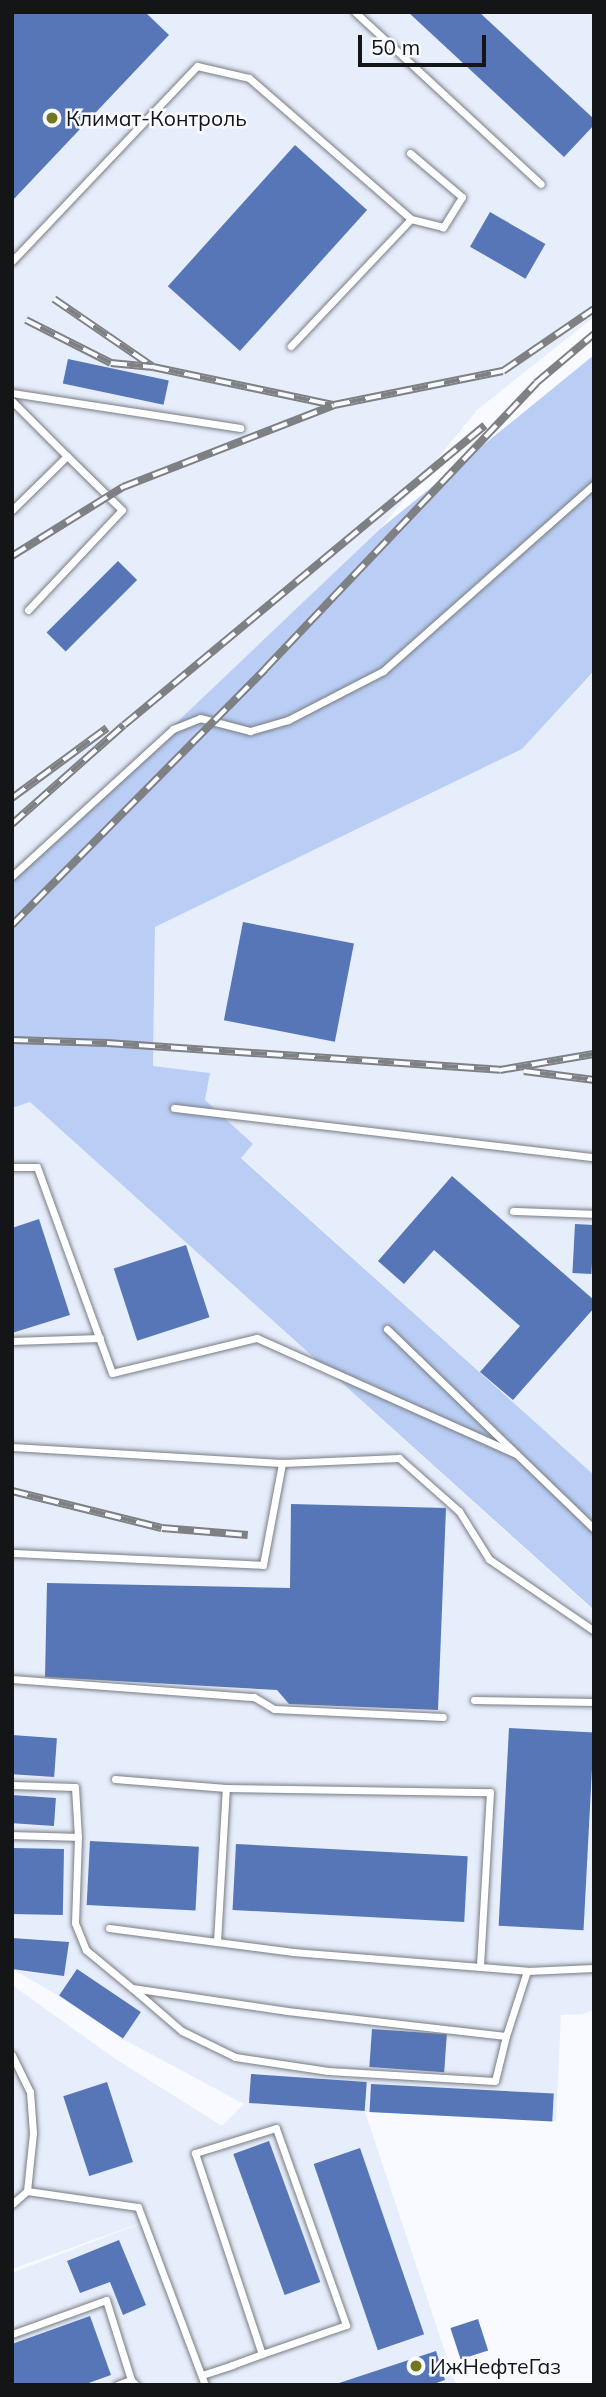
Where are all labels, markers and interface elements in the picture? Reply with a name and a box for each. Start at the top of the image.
scale bar [361,21,489,65]
text: 50 m [371,34,420,60]
place label: Климат-Контроль [66,105,247,131]
marker: Климат-Контроль [44,110,60,126]
place label: ИжНефтеГаз [430,2353,561,2379]
marker: ИжНефтеГаз [408,2358,424,2374]

